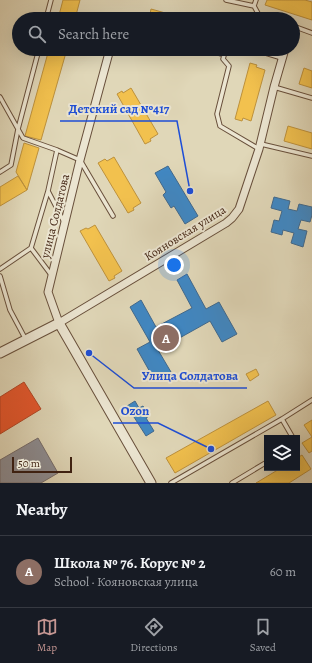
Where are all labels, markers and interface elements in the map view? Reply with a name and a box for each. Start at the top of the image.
search box [12,12,300,56]
icon: search [26,23,48,45]
text: Search here [58,24,129,44]
callout: Детский сад №417 [60,96,177,121]
text: Детский сад №417 [69,100,170,117]
street label: улица Солдатова [37,172,73,261]
street label: Кояновская улица [141,201,229,264]
your location [164,255,184,275]
pin: A [153,323,179,353]
callout: Улица Солдатова [134,363,247,388]
text: Улица Солдатова [142,367,239,384]
callout: Ozon [113,398,158,423]
text: Ozon [121,402,150,419]
map controls [264,435,300,471]
button: layers [264,435,300,471]
scale bar [12,455,72,474]
text: 50 m [18,456,40,471]
text: Nearby [16,498,67,521]
text: Школа № 76. Корус № 2 [54,553,205,573]
text: A [25,563,33,580]
text: 60 m [270,563,296,580]
text: School · Кояновская улица [54,573,198,590]
tab: Map [36,616,58,655]
tab: Directions [130,616,178,655]
tab: Saved [250,616,276,655]

